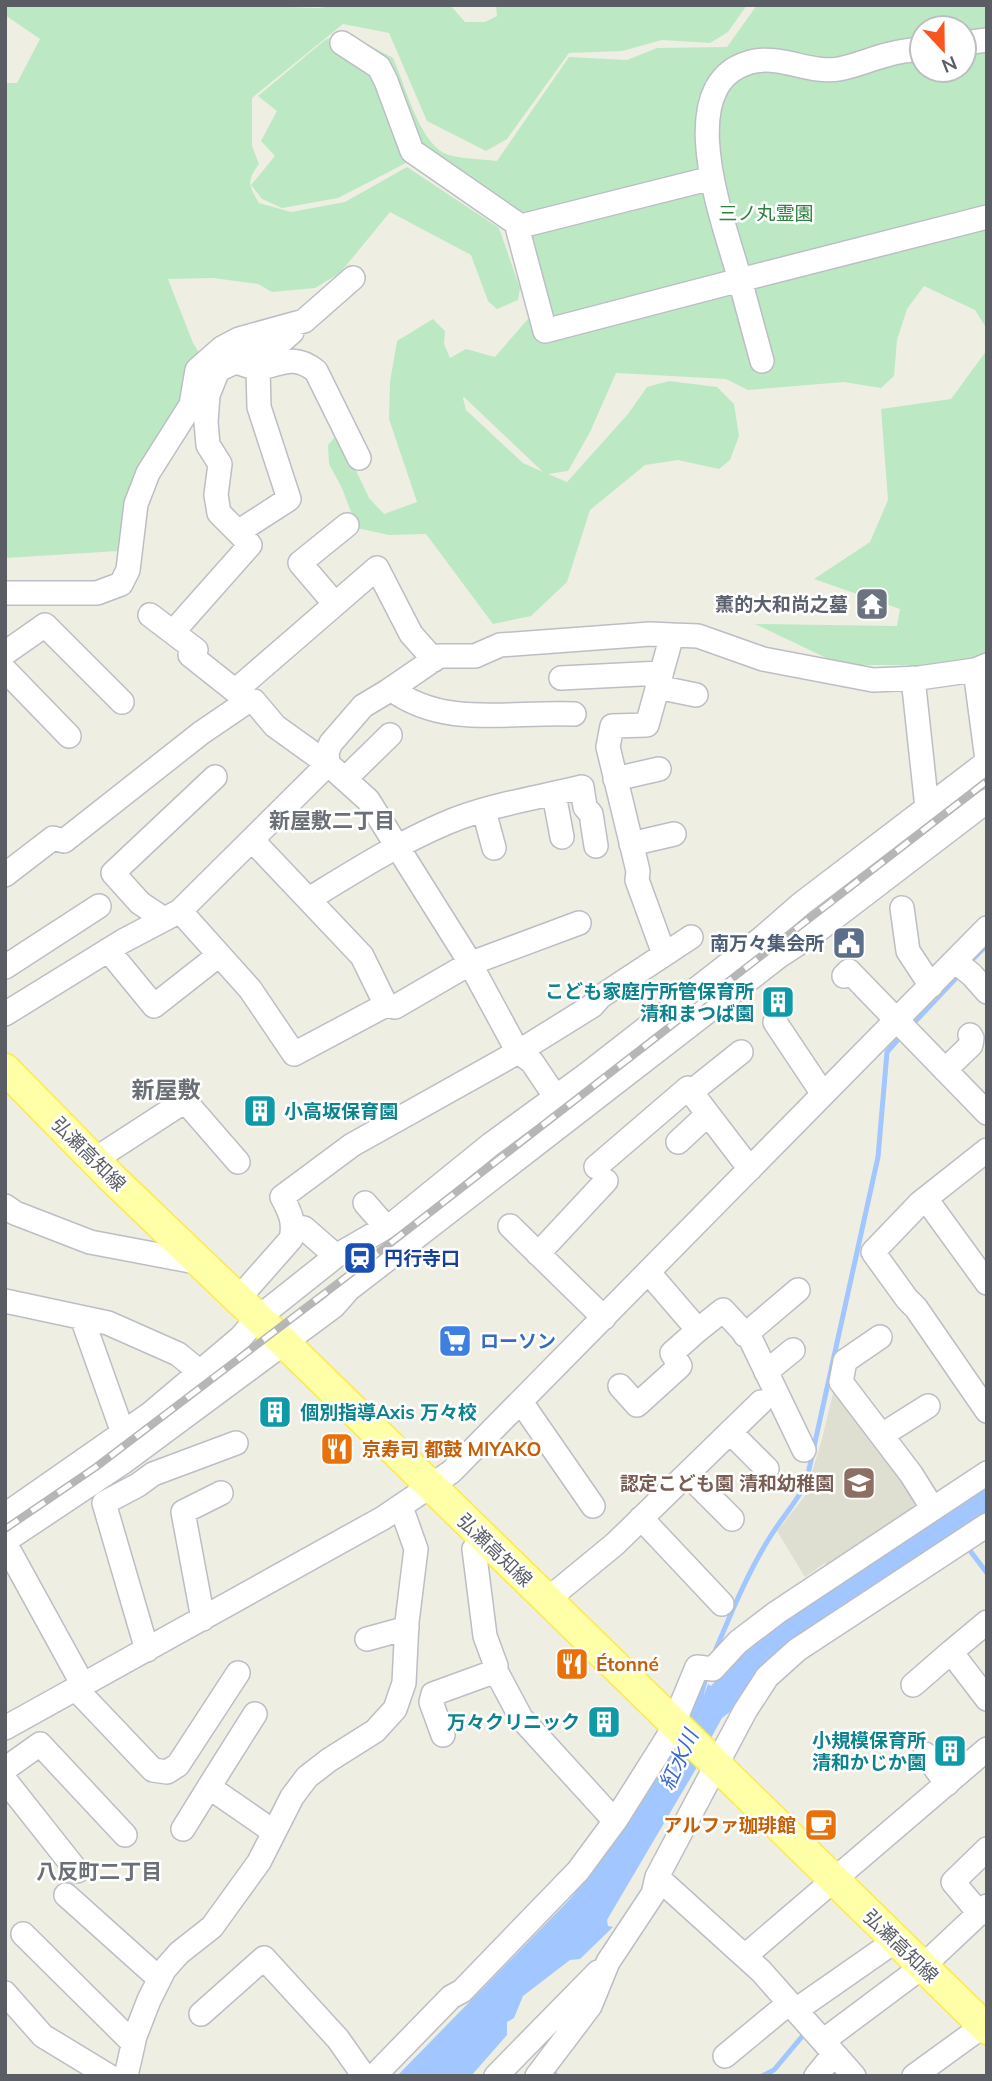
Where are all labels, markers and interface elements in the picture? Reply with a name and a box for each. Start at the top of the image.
north arrow [908,14,978,84]
text: N [938,51,961,79]
park label: 三ノ丸霊園 [718,201,814,225]
temple icon: 薫的大和尚之墓 [853,585,891,623]
place label: 薫的大和尚之墓 [715,592,848,616]
district label: 新屋敷二丁目 [269,807,395,833]
public building icon: 南万々集会所 [830,924,868,962]
place label: 南万々集会所 [710,931,824,955]
place label: こども家庭庁所管保育所 清和まつば園 [545,979,754,1025]
building icon: こども家庭庁所管保育所 清和まつば園 [759,983,797,1021]
district label: 新屋敷 [132,1075,201,1104]
building icon: 小高坂保育園 [241,1092,279,1130]
place label: 小高坂保育園 [284,1099,398,1123]
street label: 弘瀬高知線 [47,1112,131,1196]
station icon: 円行寺口 [341,1239,379,1277]
place label: 円行寺口 [384,1246,460,1270]
supermarket icon: ローソン [436,1322,474,1360]
place label: ローソン [480,1329,556,1353]
building icon: 個別指導Axis 万々校 [256,1393,294,1431]
place label: 個別指導Axis 万々校 [300,1400,477,1424]
restaurant icon: 京寿司 都鼓 MIYAKO [318,1430,356,1468]
place label: 京寿司 都鼓 MIYAKO [362,1437,541,1461]
school or university icon: 認定こども園 清和幼稚園 [840,1464,878,1502]
place label: 認定こども園 清和幼稚園 [620,1471,834,1495]
street label: 弘瀬高知線 [452,1508,538,1592]
restaurant icon: Étonné [553,1645,591,1683]
place label: Étonné [596,1652,659,1676]
building icon: 万々クリニック [585,1703,623,1741]
place label: 万々クリニック [447,1710,580,1734]
water label: 紅水川 [653,1724,704,1794]
place label: 小規模保育所 清和かじか園 [812,1728,926,1774]
building icon: 小規模保育所 清和かじか園 [931,1732,969,1770]
cafe icon: アルファ珈琲館 [802,1806,840,1844]
place label: アルファ珈琲館 [663,1813,796,1837]
district label: 八反町二丁目 [36,1858,162,1884]
street label: 弘瀬高知線 [858,1904,944,1988]

